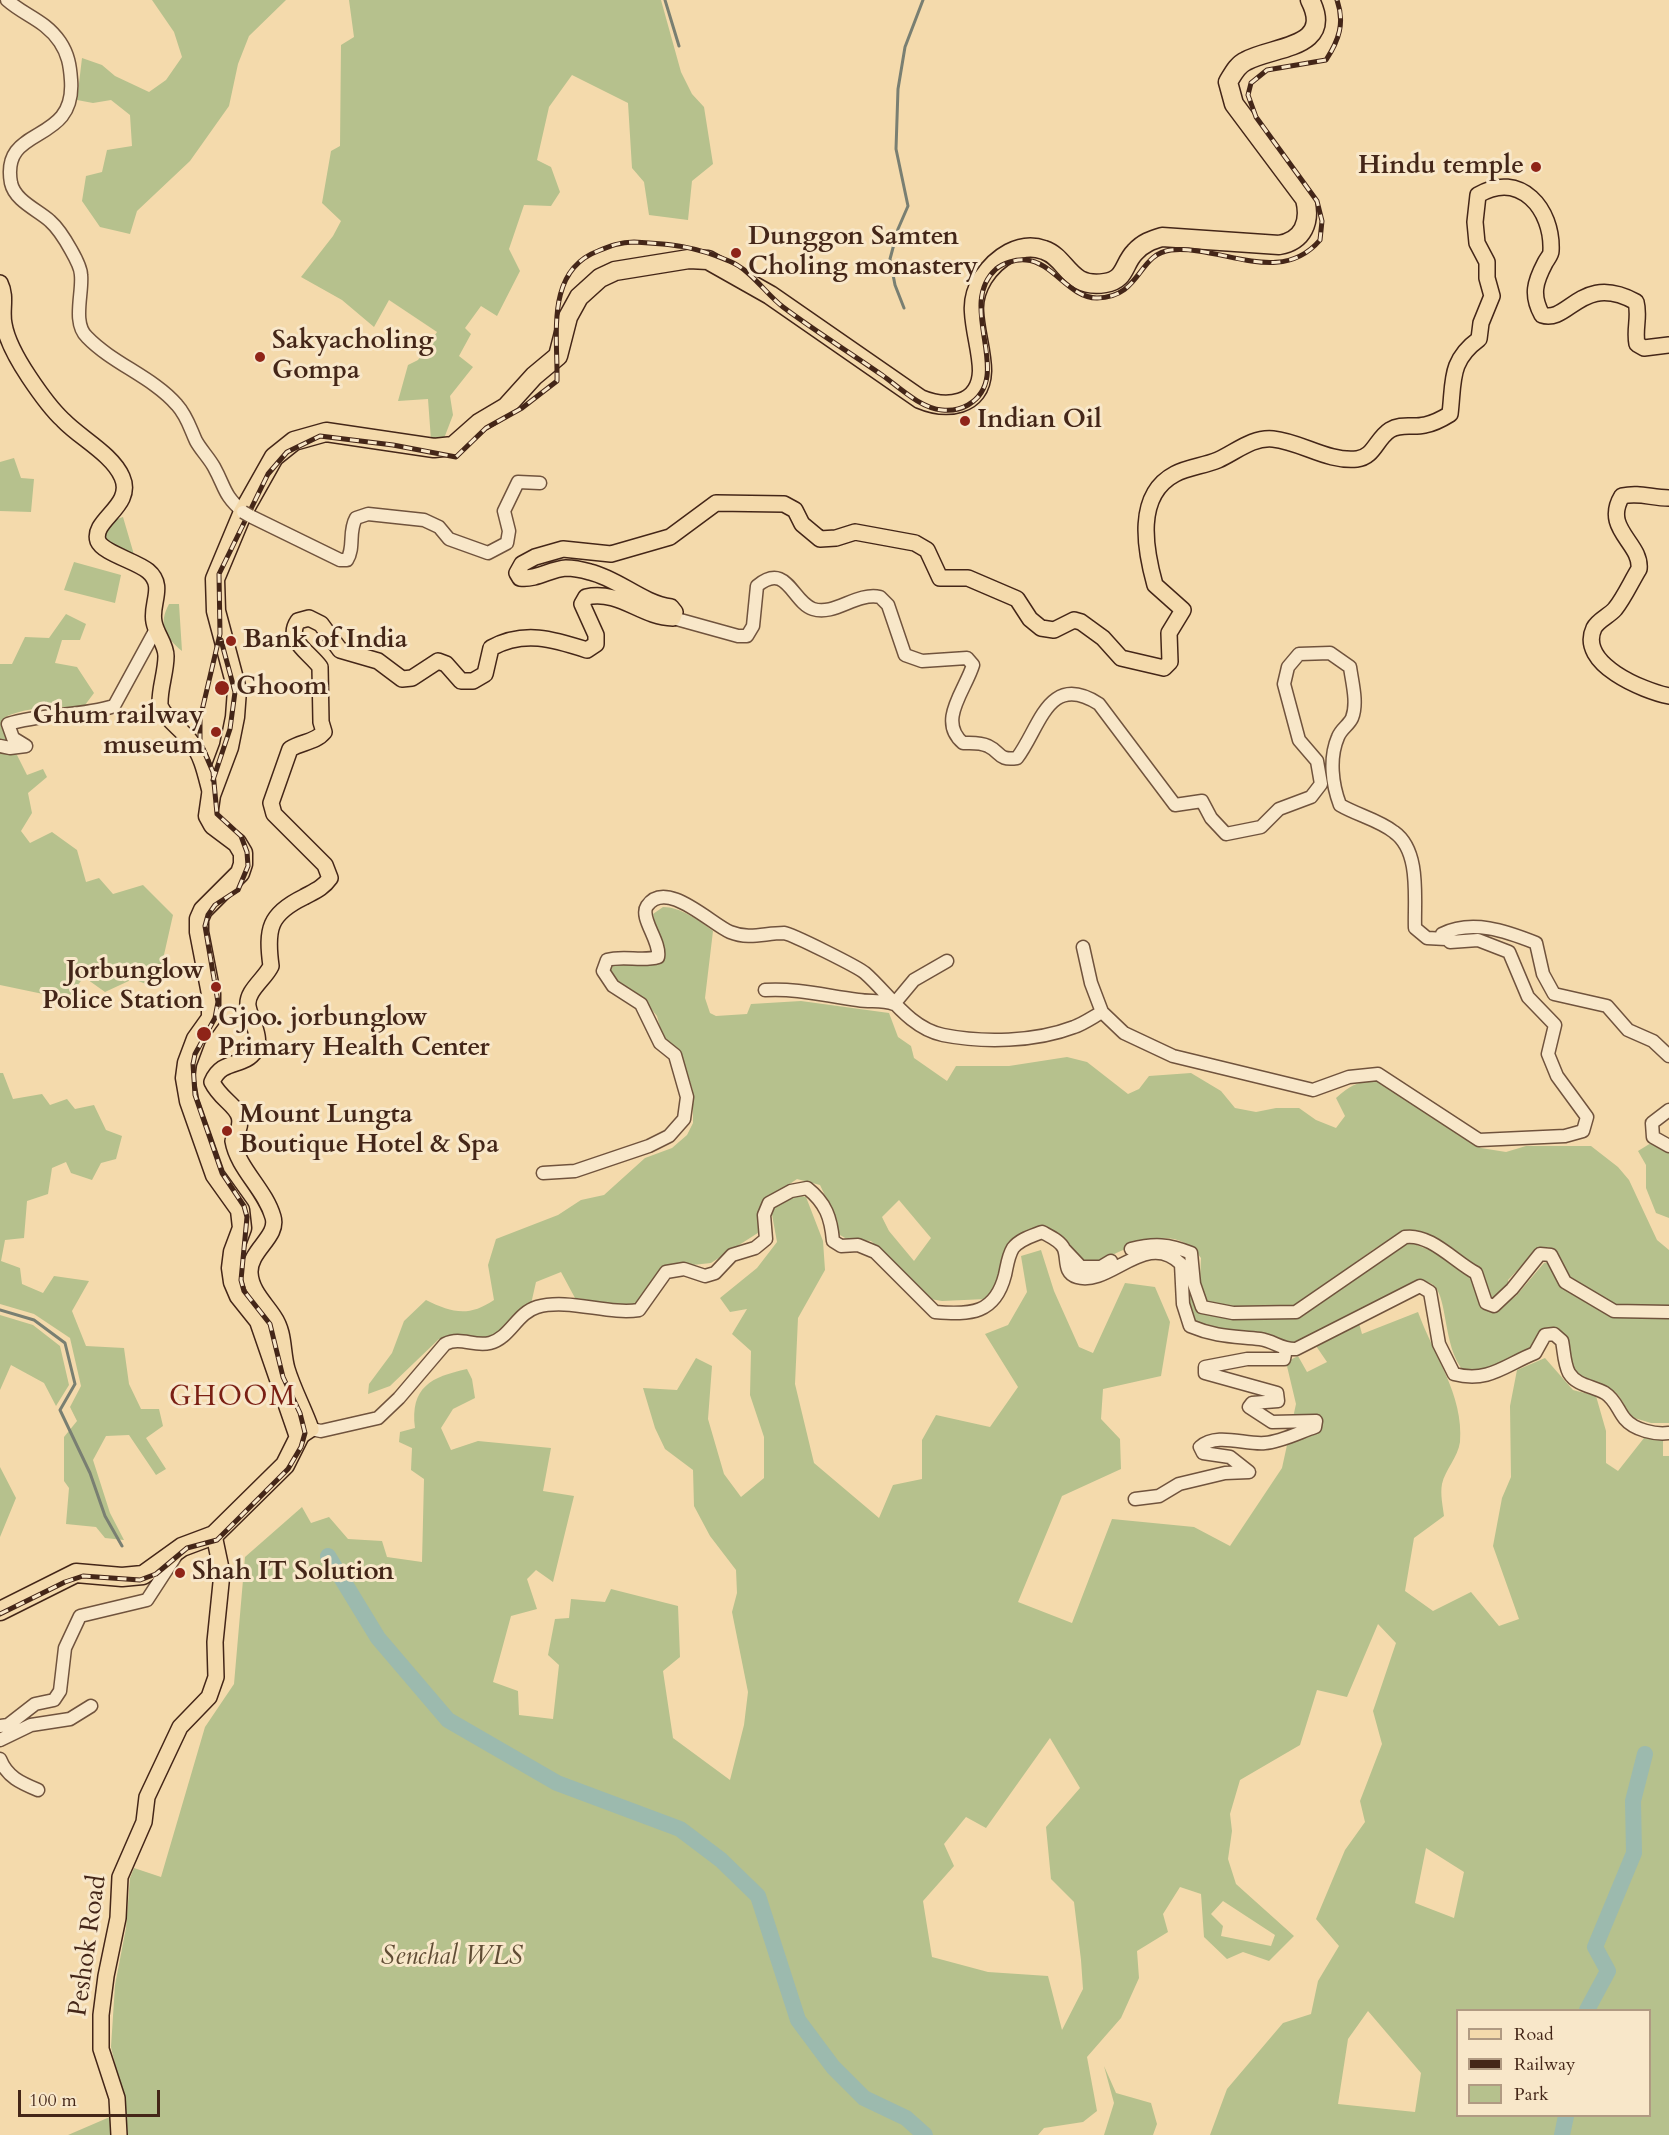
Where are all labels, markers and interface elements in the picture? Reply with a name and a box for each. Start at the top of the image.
place label: Hindu temple [1358,151,1524,183]
marker: Hindu temple [1529,160,1543,174]
place label: Dunggon Samten Choling monastery [748,222,978,284]
marker: Dunggon Samten Choling monastery [729,246,743,260]
place label: Sakyacholing Gompa [272,326,434,388]
marker: Sakyacholing Gompa [253,350,267,364]
place label: Indian Oil [977,405,1102,437]
marker: Indian Oil [958,414,972,428]
place label: Bank of India [243,625,408,657]
marker: Bank of India [224,634,238,648]
place label: Ghoom [236,672,328,704]
marker: Ghoom [213,679,231,697]
place label: Ghum railway museum [33,701,204,762]
marker: Ghum railway museum [209,725,223,739]
place label: Jorbunglow Police Station [42,956,204,1018]
marker: Jorbunglow Police Station [209,980,223,994]
place label: Gjoo. jorbunglow Primary Health Center [218,1003,490,1064]
marker: Gjoo. jorbunglow Primary Health Center [195,1025,213,1043]
place label: Mount Lungta Boutique Hotel & Spa [239,1100,499,1162]
marker: Mount Lungta Boutique Hotel & Spa [220,1124,234,1138]
district label: GHOOM [169,1382,297,1416]
place label: Shah IT Solution [192,1557,394,1589]
marker: Shah IT Solution [173,1566,187,1580]
street label: Peshok Road [64,1873,114,2019]
park label: Senchal WLS [381,1942,523,1974]
legend [1456,2009,1651,2117]
text: Road [1514,2022,1554,2047]
text: Railway [1514,2052,1576,2077]
scale bar [21,2078,164,2116]
text: Park [1514,2082,1549,2107]
text: 100 m [29,2088,77,2113]

